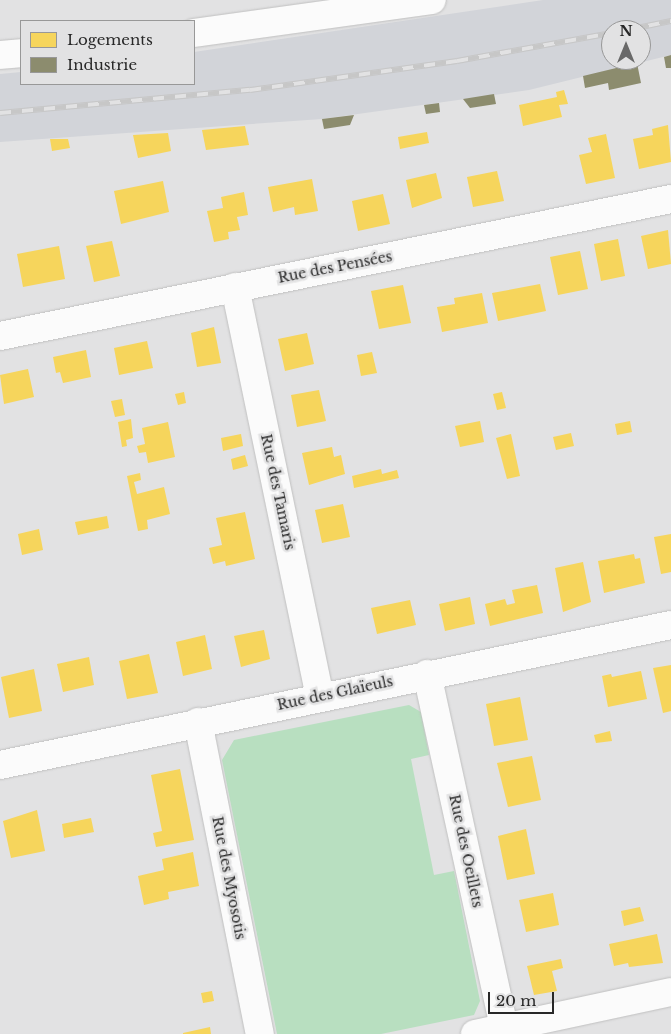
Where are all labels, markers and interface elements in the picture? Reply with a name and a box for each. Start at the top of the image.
legend [20,20,195,85]
north arrow [601,20,651,70]
text: N [619,22,633,40]
text: Logements [67,30,153,49]
text: Industrie [67,55,137,74]
street label: Rue des Pensées [277,248,393,286]
street label: Rue des Tamaris [257,432,299,552]
street label: Rue des Glaïeuls [276,673,394,713]
street label: Rue des Oeillets [446,793,486,909]
street label: Rue des Myosotis [209,815,249,941]
scale bar [491,982,557,1014]
text: 20 m [496,991,536,1010]

